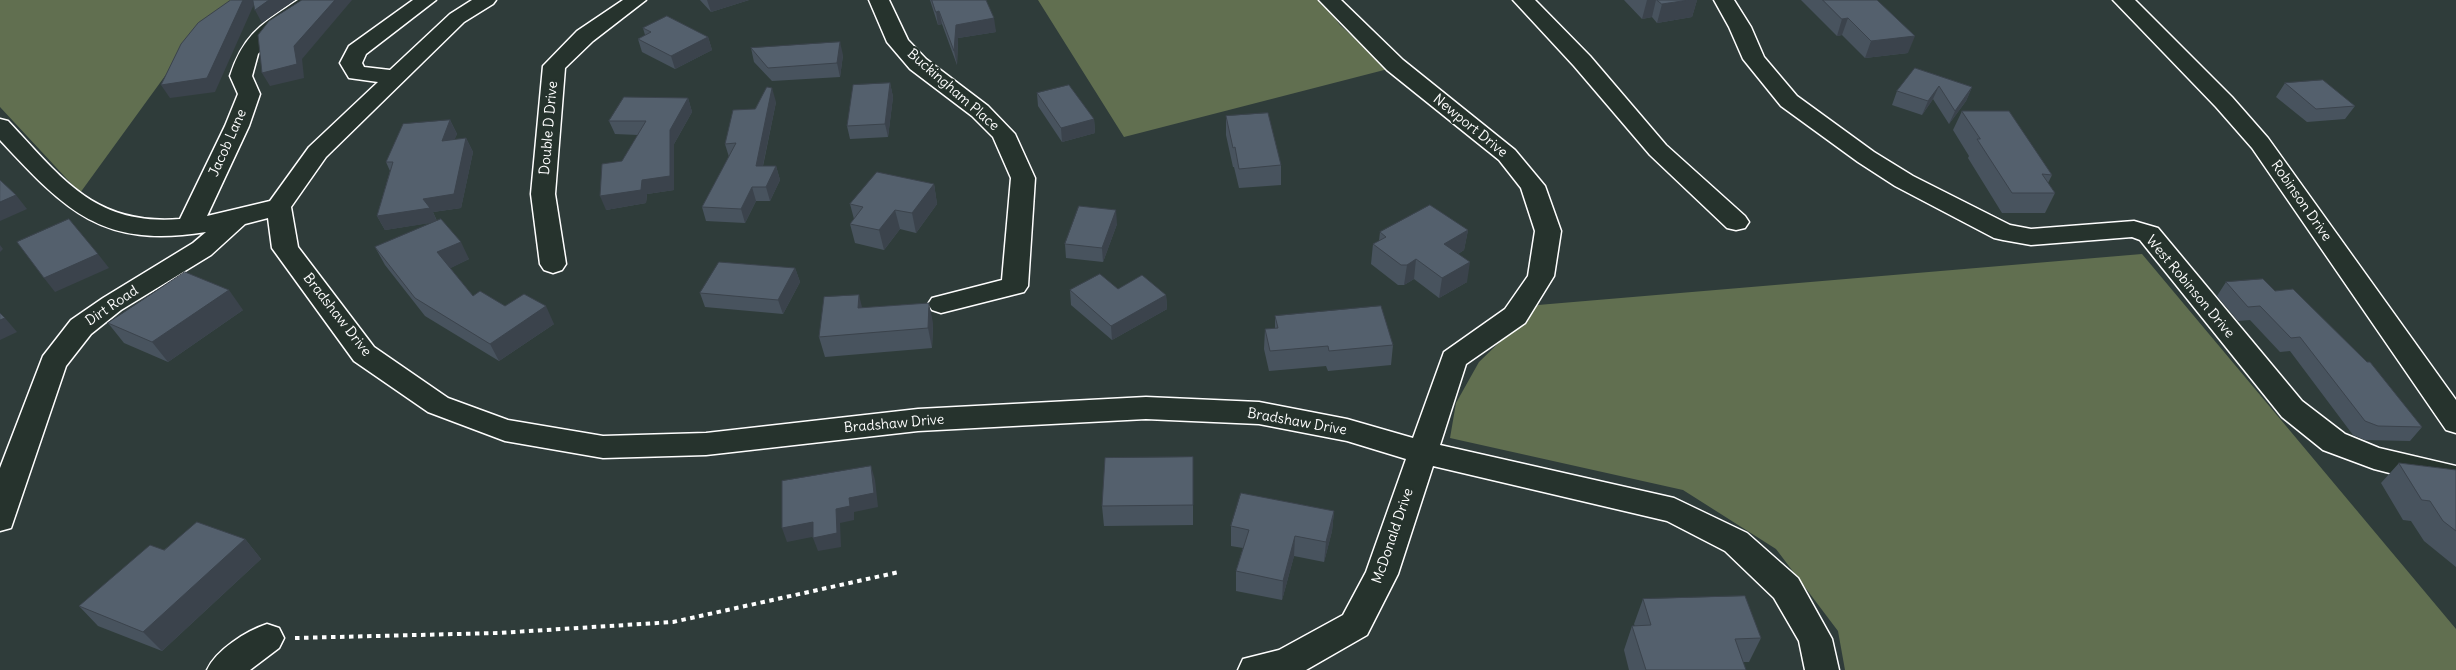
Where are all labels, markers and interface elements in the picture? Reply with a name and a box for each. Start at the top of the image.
street label: Buckingham Place [904,46,1002,134]
street label: Double D Drive [537,80,561,176]
street label: Newport Drive [1429,91,1511,161]
street label: Jacob Lane [206,107,250,179]
street label: Robinson Drive [2267,158,2335,244]
street label: West Robinson Drive [2142,232,2238,342]
street label: Bradshaw Drive [299,270,375,360]
street label: Dirt Road [83,282,141,330]
street label: Bradshaw Drive [1246,405,1348,439]
street label: Bradshaw Drive [843,411,945,437]
street label: McDonald Drive [1369,486,1417,586]

